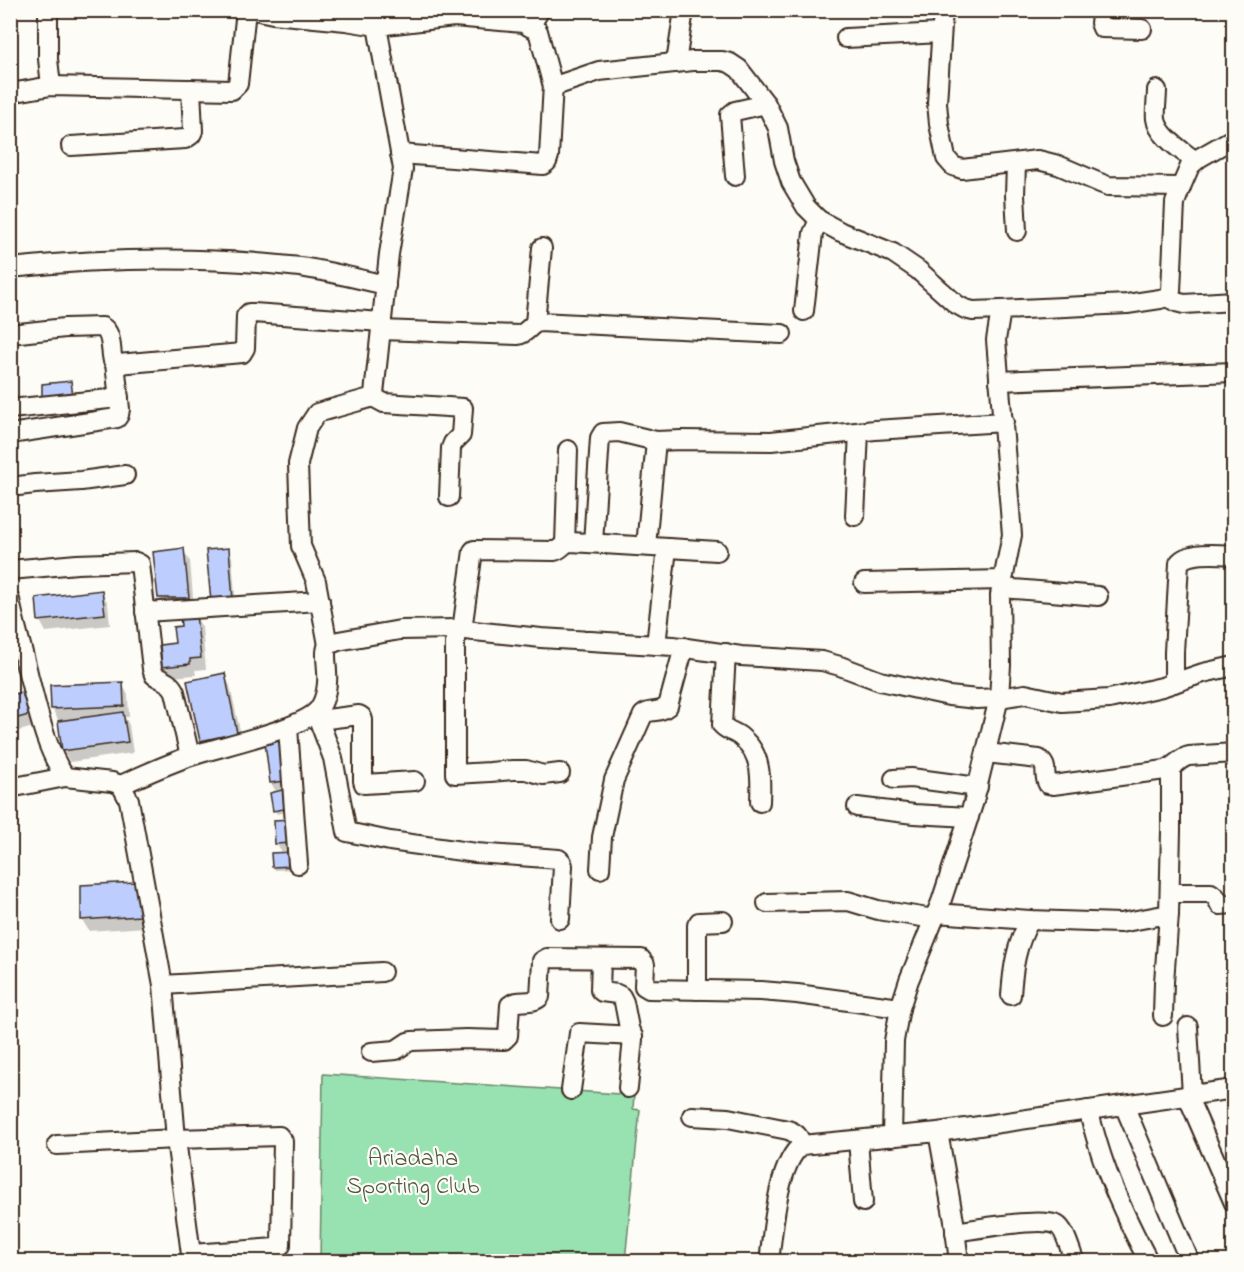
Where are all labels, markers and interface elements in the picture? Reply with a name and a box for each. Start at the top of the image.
park label: Ariadaha Sporting Club [347,1142,480,1205]

